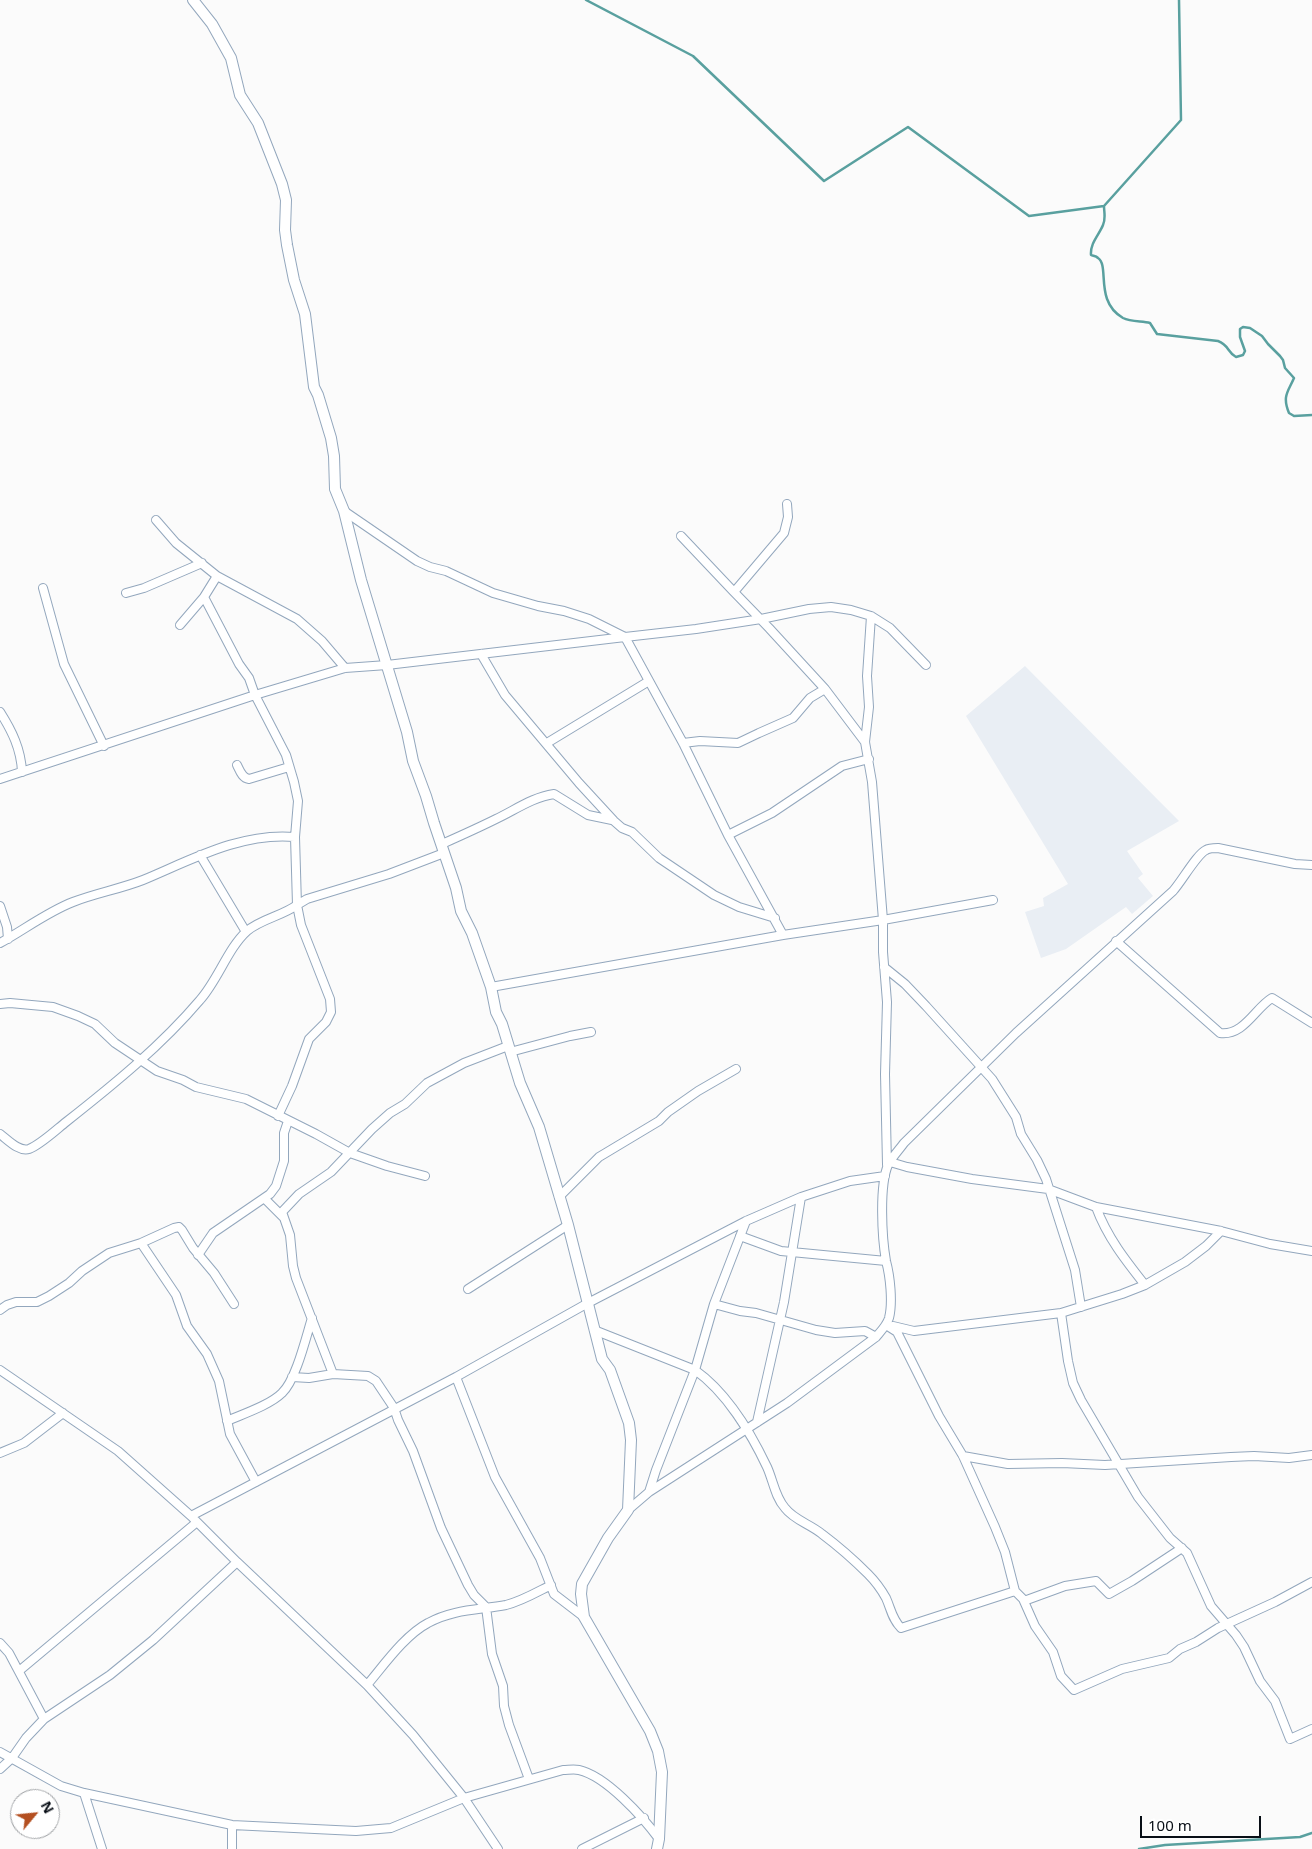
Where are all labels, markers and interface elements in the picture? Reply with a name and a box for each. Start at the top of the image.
north arrow [10,1789,60,1839]
text: N [37,1798,59,1817]
scale bar [1142,1806,1263,1838]
text: 100 m [1148,1815,1192,1835]

